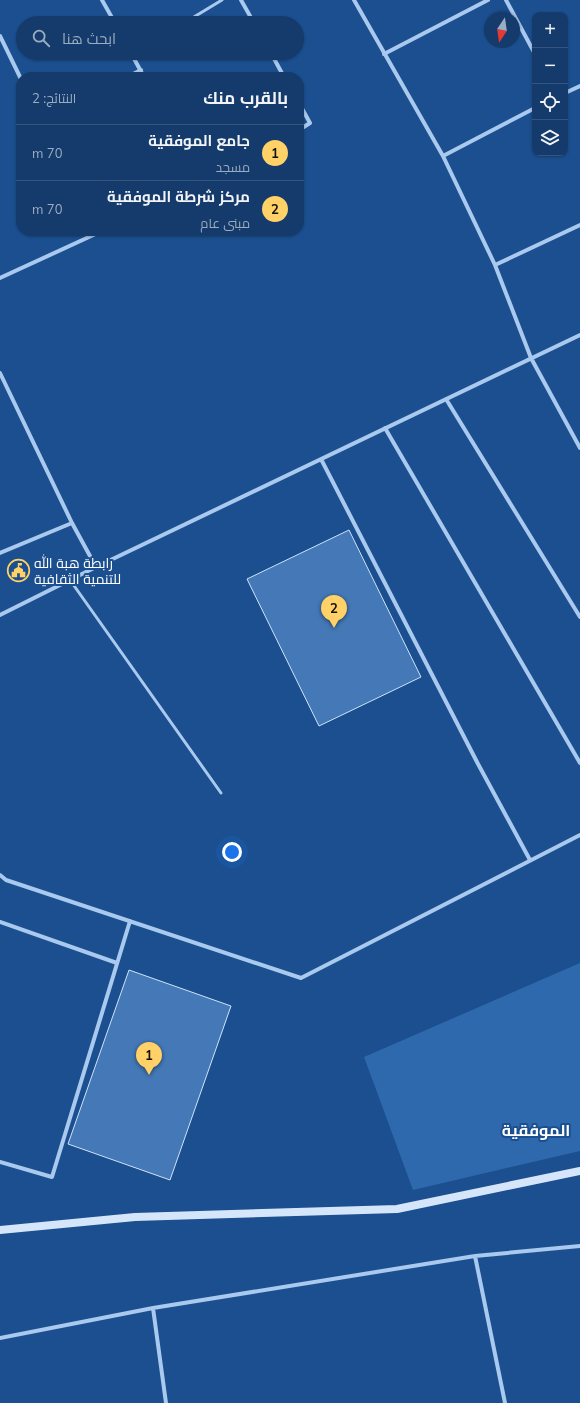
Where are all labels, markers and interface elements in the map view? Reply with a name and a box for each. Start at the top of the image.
north arrow [484,12,520,48]
map controls [532,12,568,156]
button: + [532,12,568,48]
search box [16,16,304,60]
icon: search [30,27,52,49]
text: ابحث هنا [62,29,116,48]
button: − [532,48,568,84]
button: locate [532,84,568,120]
text: بالقرب منك [203,87,288,108]
text: النتائج: 2 [32,90,76,106]
button: layers [532,120,568,156]
text: جامع الموفقية [148,131,250,150]
text: 70 m [32,145,62,161]
text: 1 [271,145,279,161]
text: مسجد [216,159,250,175]
text: مركز شرطة الموفقية [107,187,250,206]
text: 70 m [32,201,62,217]
text: 2 [271,201,279,217]
text: مبنى عام [200,215,250,231]
place label: رابطة هبة الله للتنمية الثقافية [34,554,121,588]
public building icon: رابطة هبة الله للتنمية الثقافية [6,558,32,584]
pin: 2 [321,595,347,628]
your location [222,842,242,862]
pin: 1 [136,1042,162,1075]
district label: الموفقية [502,1120,570,1140]

